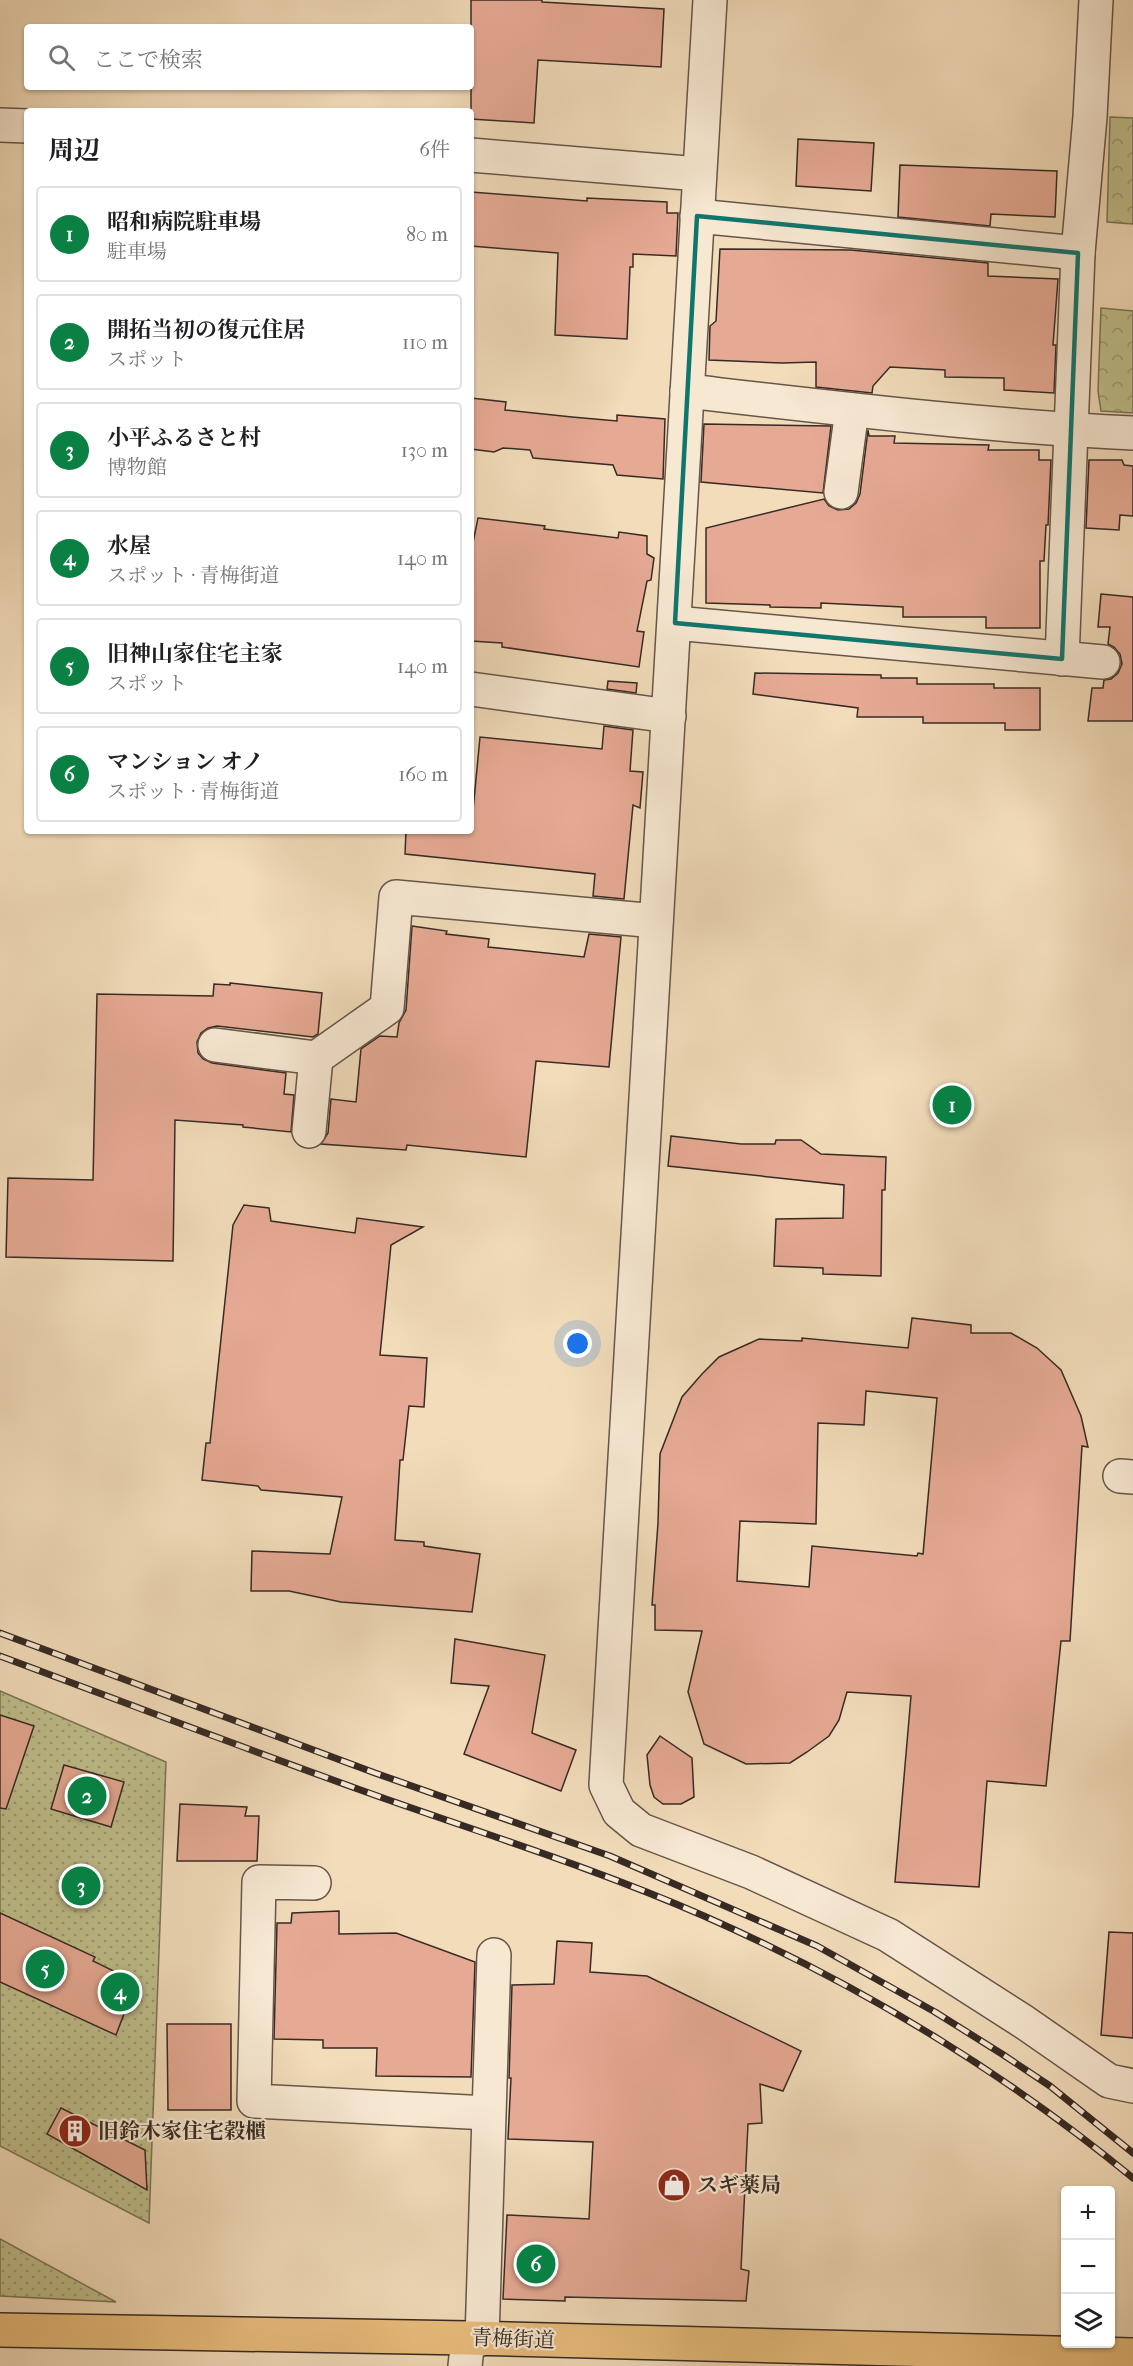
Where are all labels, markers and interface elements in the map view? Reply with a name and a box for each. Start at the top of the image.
search box [24,24,474,90]
icon: search [45,41,78,74]
text: ここで検索 [93,47,203,73]
text: 周辺 [48,135,100,166]
text: 6件 [419,138,450,161]
text: 昭和病院駐車場 [107,209,261,235]
text: 1 [66,223,73,246]
text: 80 m [406,223,448,246]
text: 駐車場 [107,240,167,263]
text: 開拓当初の復元住居 [107,317,305,343]
text: 2 [64,331,75,354]
text: 110 m [402,331,448,354]
text: スポット [107,348,187,371]
text: 小平ふるさと村 [107,425,261,451]
text: 3 [65,439,74,462]
text: 130 m [401,439,448,462]
text: 博物館 [107,456,167,479]
text: 水屋 [107,533,151,559]
text: 4 [64,547,75,570]
text: 140 m [397,547,448,570]
text: スポット · 青梅街道 [107,564,280,587]
text: 旧神山家住宅主家 [107,641,283,667]
text: 5 [65,655,74,678]
text: 140 m [397,655,448,678]
text: スポット [107,672,187,695]
text: マンション オノ [107,749,263,775]
text: 6 [64,763,75,786]
text: 160 m [398,763,448,786]
text: スポット · 青梅街道 [107,780,280,803]
pin: 1 [932,1082,972,1128]
your location [563,1329,592,1358]
pin: 2 [68,1774,106,1818]
pin: 3 [62,1864,100,1908]
pin: 5 [26,1946,64,1992]
pin: 4 [100,1970,140,2014]
building icon: 旧鈴木家住宅穀櫃 [57,2113,93,2149]
place label: 旧鈴木家住宅穀櫃 [98,2119,266,2143]
shop icon: スギ薬局 [656,2167,692,2203]
place label: スギ薬局 [697,2173,781,2197]
map controls [1061,2186,1115,2348]
button: + [1061,2186,1115,2240]
button: − [1061,2240,1115,2294]
pin: 6 [516,2242,556,2286]
button: layers [1061,2294,1115,2348]
street label: 青梅街道 [471,2326,555,2352]

